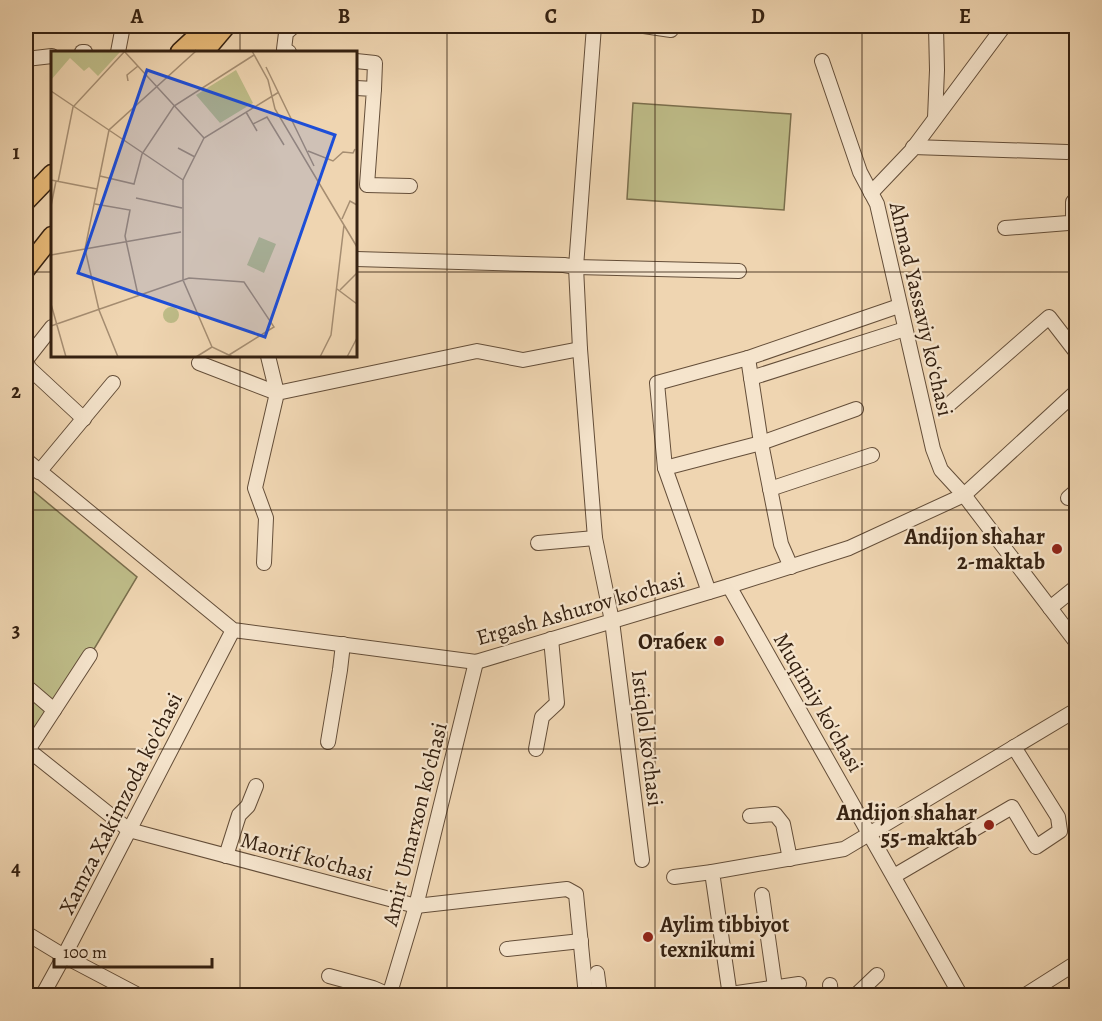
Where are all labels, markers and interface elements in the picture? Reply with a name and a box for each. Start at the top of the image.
text: A [130,3,144,30]
text: B [338,3,350,30]
text: C [545,3,557,30]
text: D [751,3,765,30]
text: E [959,3,971,30]
inset map [51,51,357,357]
text: 1 [12,139,20,166]
street label: Ahmad Yassaviy koʻchasi [882,198,960,419]
text: 2 [11,378,21,405]
place label: Andijon shahar 2-maktab [903,522,1045,577]
marker: Andijon shahar 2-maktab [1050,542,1064,556]
street label: Ergash Ashurov ko'chasi [473,565,688,653]
text: 3 [12,617,20,644]
place label: Отабек [638,627,707,657]
street label: Muqimiy ko'chasi [766,627,870,778]
marker: Отабек [712,634,726,648]
street label: Istiqlol ko'chasi [624,668,670,808]
street label: Xamza Xakimzoda ko'chasi [52,687,190,920]
street label: Amir Umarxon ko'chasi [375,719,455,930]
place label: Andijon shahar 55-maktab [835,798,977,853]
marker: Andijon shahar 55-maktab [982,818,996,832]
street label: Maorif ko'chasi [237,825,376,889]
text: 4 [11,855,21,882]
place label: Aylim tibbiyot texnikumi [659,910,790,965]
marker: Aylim tibbiyot texnikumi [641,930,655,944]
scale bar [54,931,212,969]
text: 100 m [63,940,107,964]

